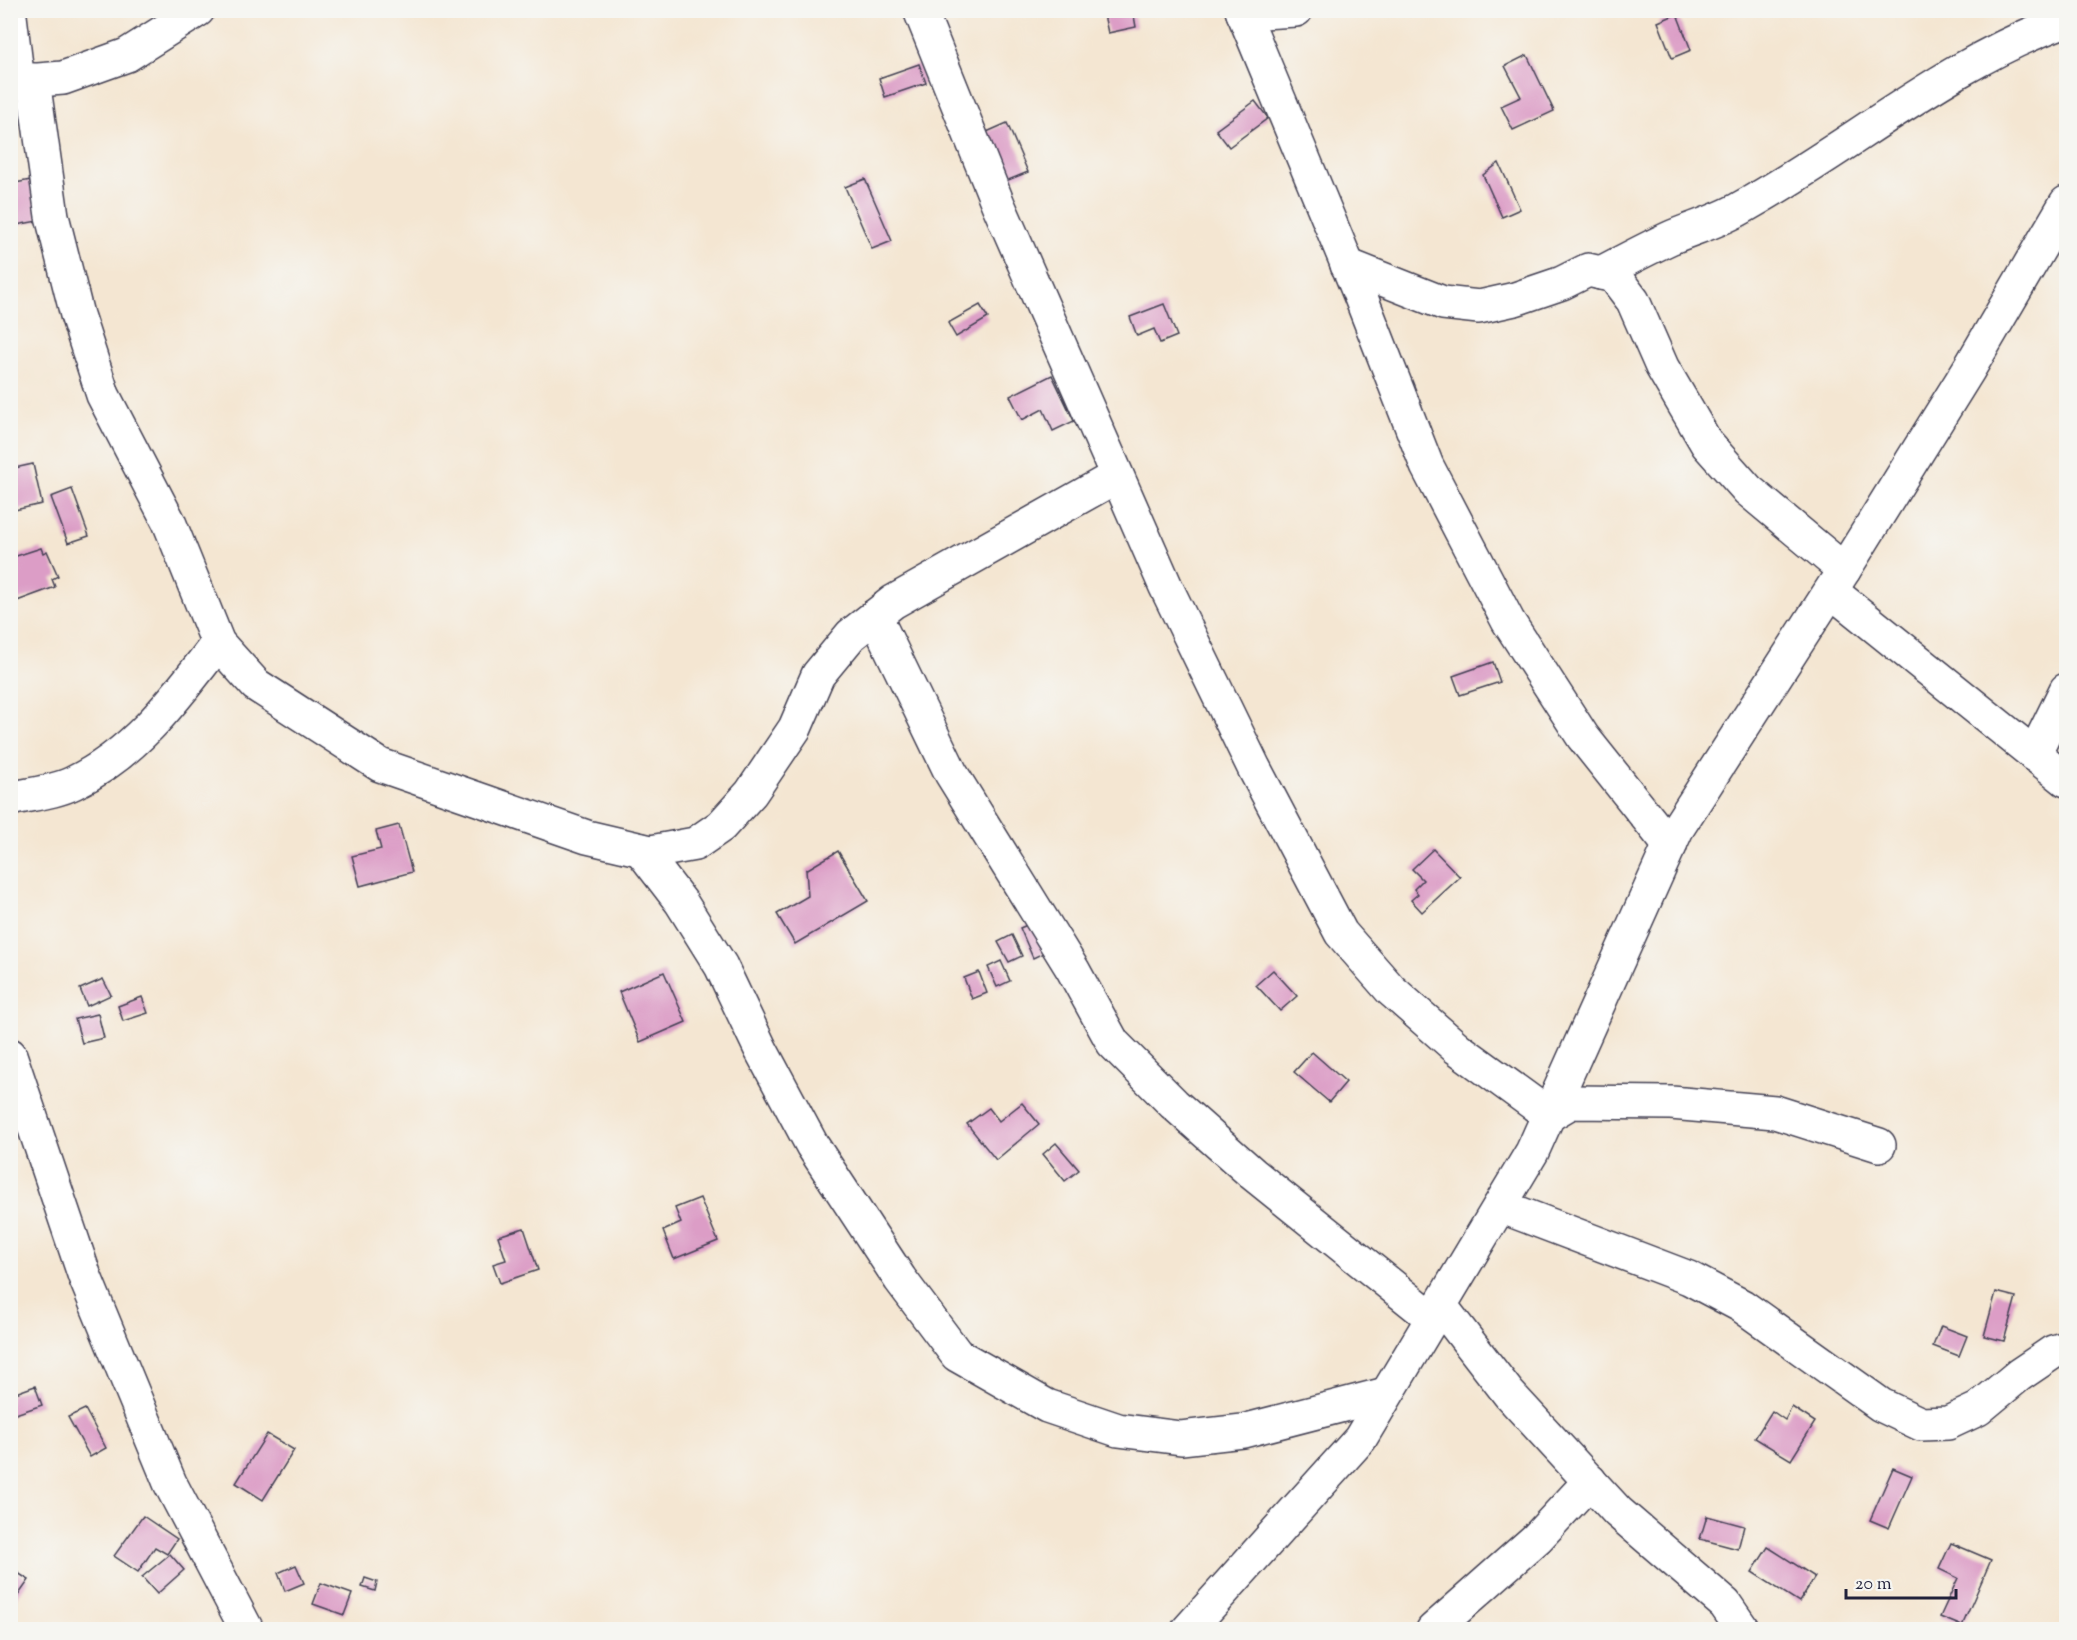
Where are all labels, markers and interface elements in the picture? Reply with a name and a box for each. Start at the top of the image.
scale bar [1846,1562,1956,1600]
text: 20 m [1855,1572,1892,1598]

